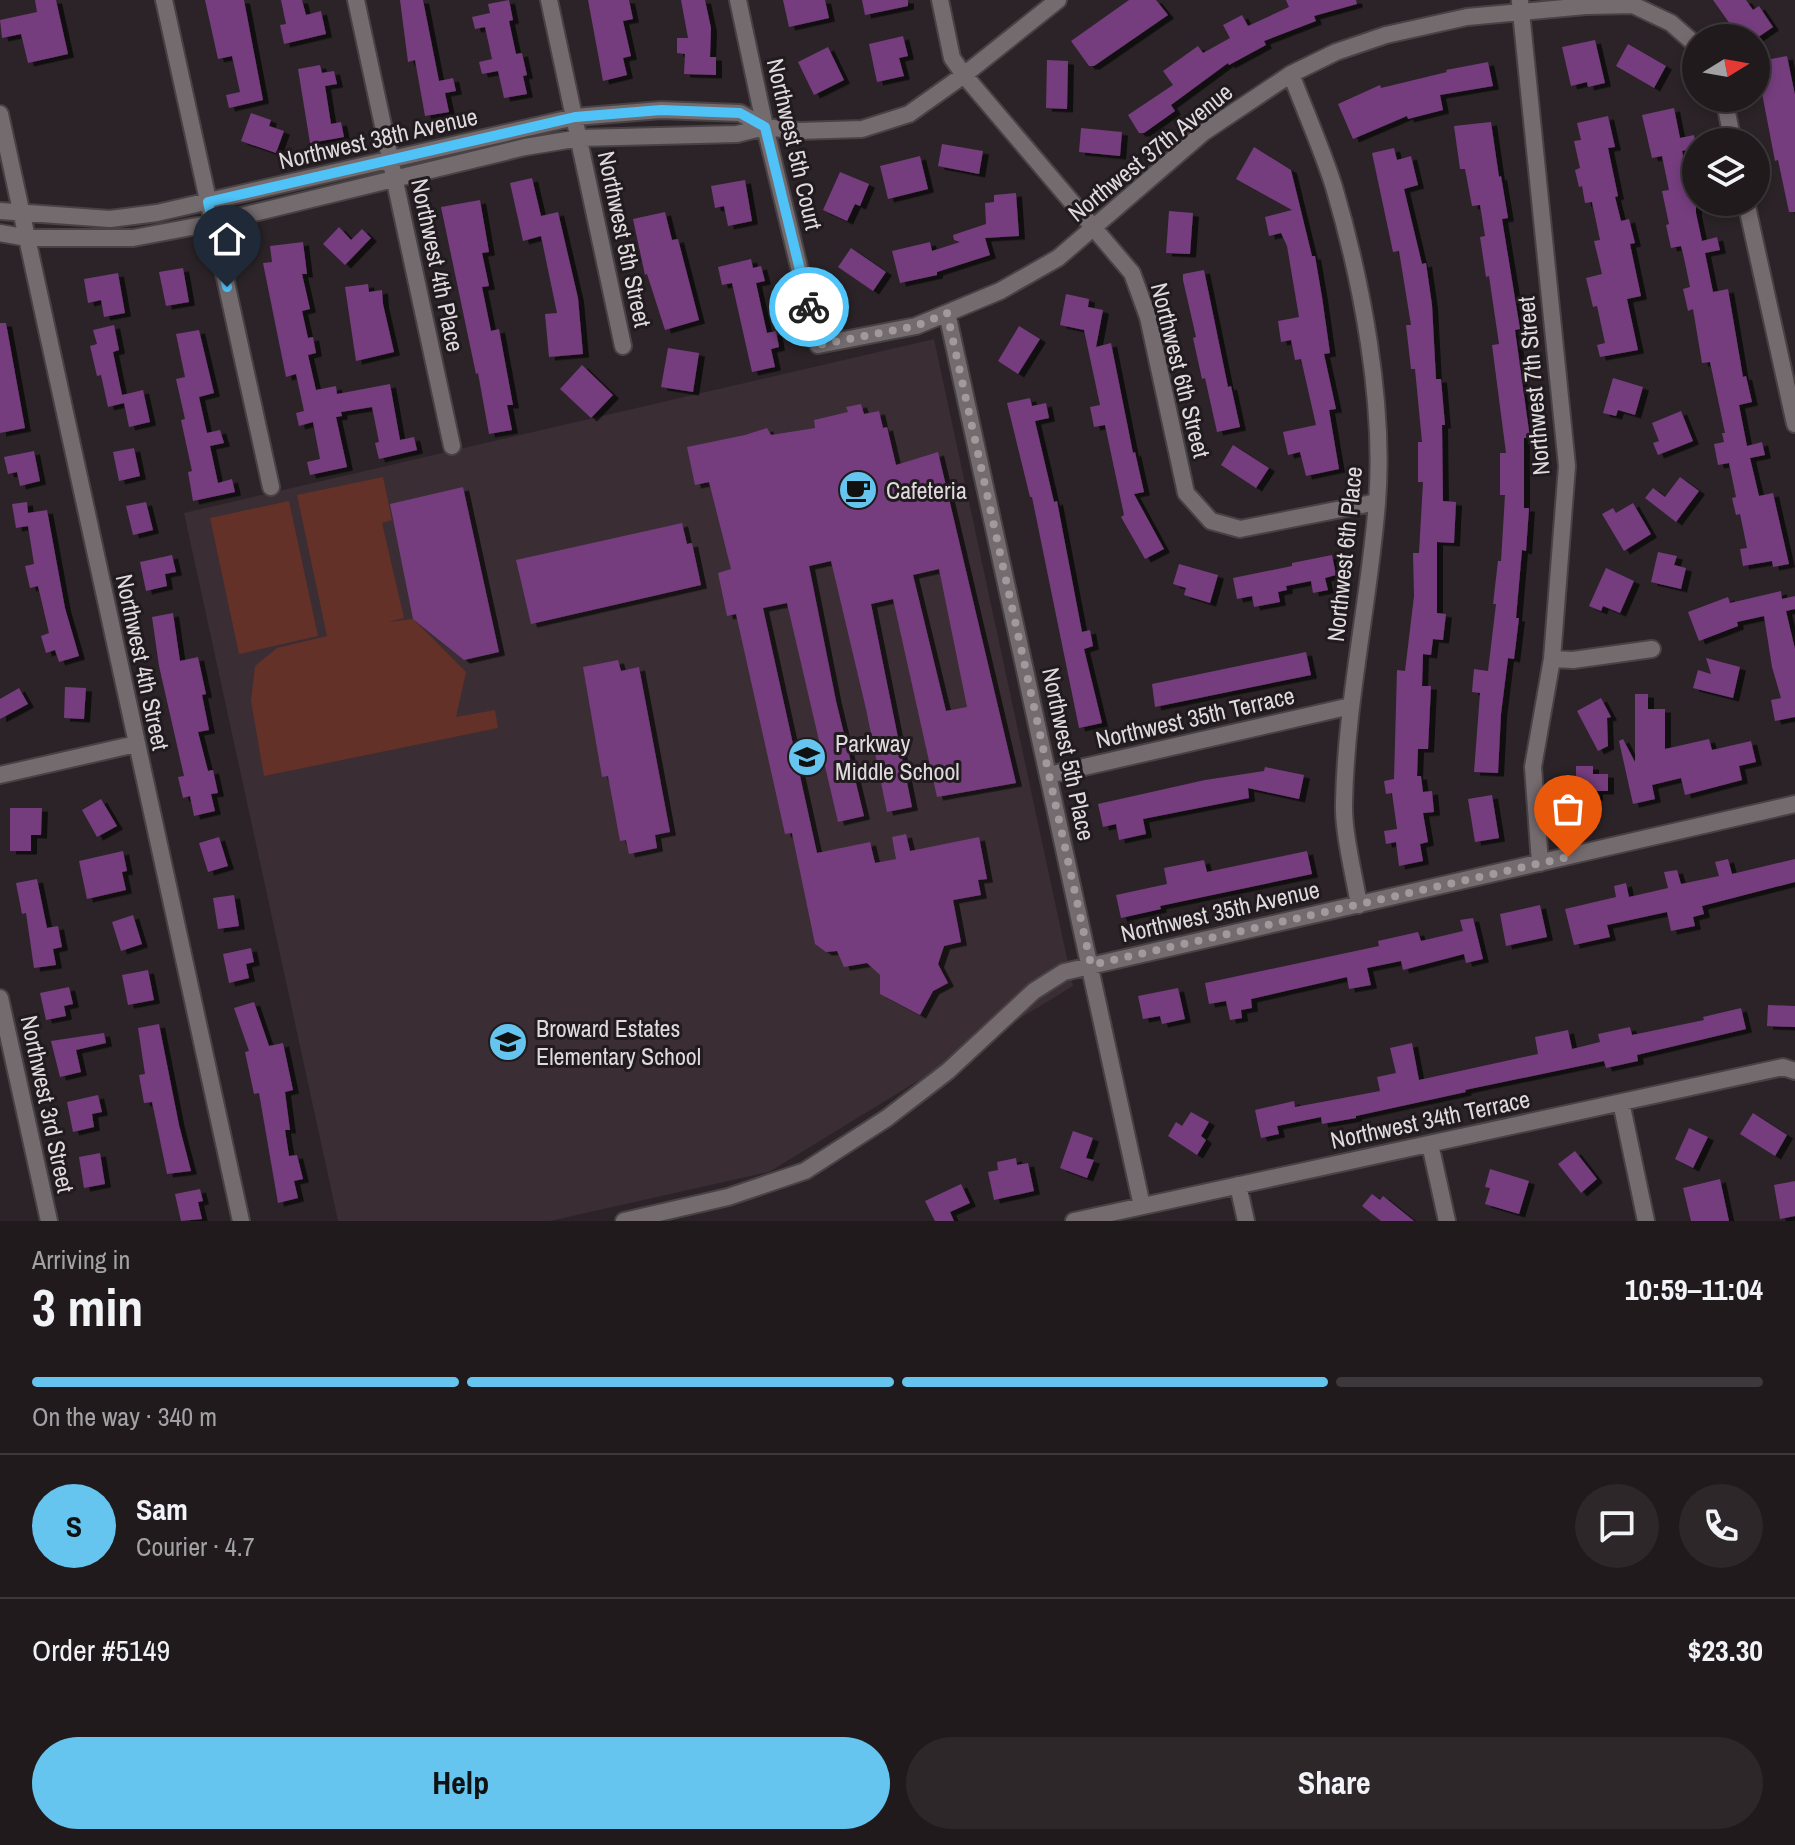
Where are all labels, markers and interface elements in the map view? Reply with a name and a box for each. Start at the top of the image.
north arrow [1682,24,1770,112]
map controls [1682,24,1770,216]
street label: Northwest 5th Court [760,55,830,233]
street label: Northwest 37th Avenue [1061,76,1239,228]
street label: Northwest 38th Avenue [275,100,481,176]
button: layers [1682,128,1770,216]
street label: Northwest 5th Street [591,148,659,331]
street label: Northwest 4th Place [404,176,472,354]
pin [193,205,261,287]
icon: home [205,217,249,261]
courier [769,267,849,347]
street label: Northwest 6th Street [1144,279,1218,461]
icon: bike [787,285,831,329]
street label: Northwest 7th Street [1509,295,1557,477]
street label: Northwest 6th Place [1319,465,1369,643]
cafe icon: Cafeteria [837,469,879,511]
place label: Cafeteria [886,474,967,506]
street label: Northwest 4th Street [109,571,177,754]
street label: Northwest 5th Place [1035,665,1103,843]
street label: Northwest 35th Terrace [1092,679,1298,755]
place label: Parkway Middle School [835,727,960,787]
school or university icon: Parkway Middle School [786,736,828,778]
pin [1534,775,1602,857]
icon: bag [1546,787,1590,831]
street label: Northwest 35th Avenue [1117,873,1323,949]
street label: Northwest 3rd Street [14,1012,83,1196]
place label: Broward Estates Elementary School [536,1012,701,1072]
school or university icon: Broward Estates Elementary School [487,1021,529,1063]
street label: Northwest 34th Terrace [1327,1082,1533,1156]
text: Arriving in [32,1242,130,1277]
text: 10:59–11:04 [1625,1269,1763,1309]
text: 3 min [32,1272,143,1342]
text: On the way · 340 m [32,1399,217,1434]
button: chat [1575,1484,1659,1568]
button: phone [1679,1484,1763,1568]
text: Sam [136,1489,188,1529]
text: S [66,1506,82,1546]
text: Courier · 4.7 [136,1529,255,1564]
text: Order #5149 [32,1630,170,1670]
text: $23.30 [1688,1630,1763,1670]
button: Help [32,1737,890,1829]
button: Share [906,1737,1763,1829]

